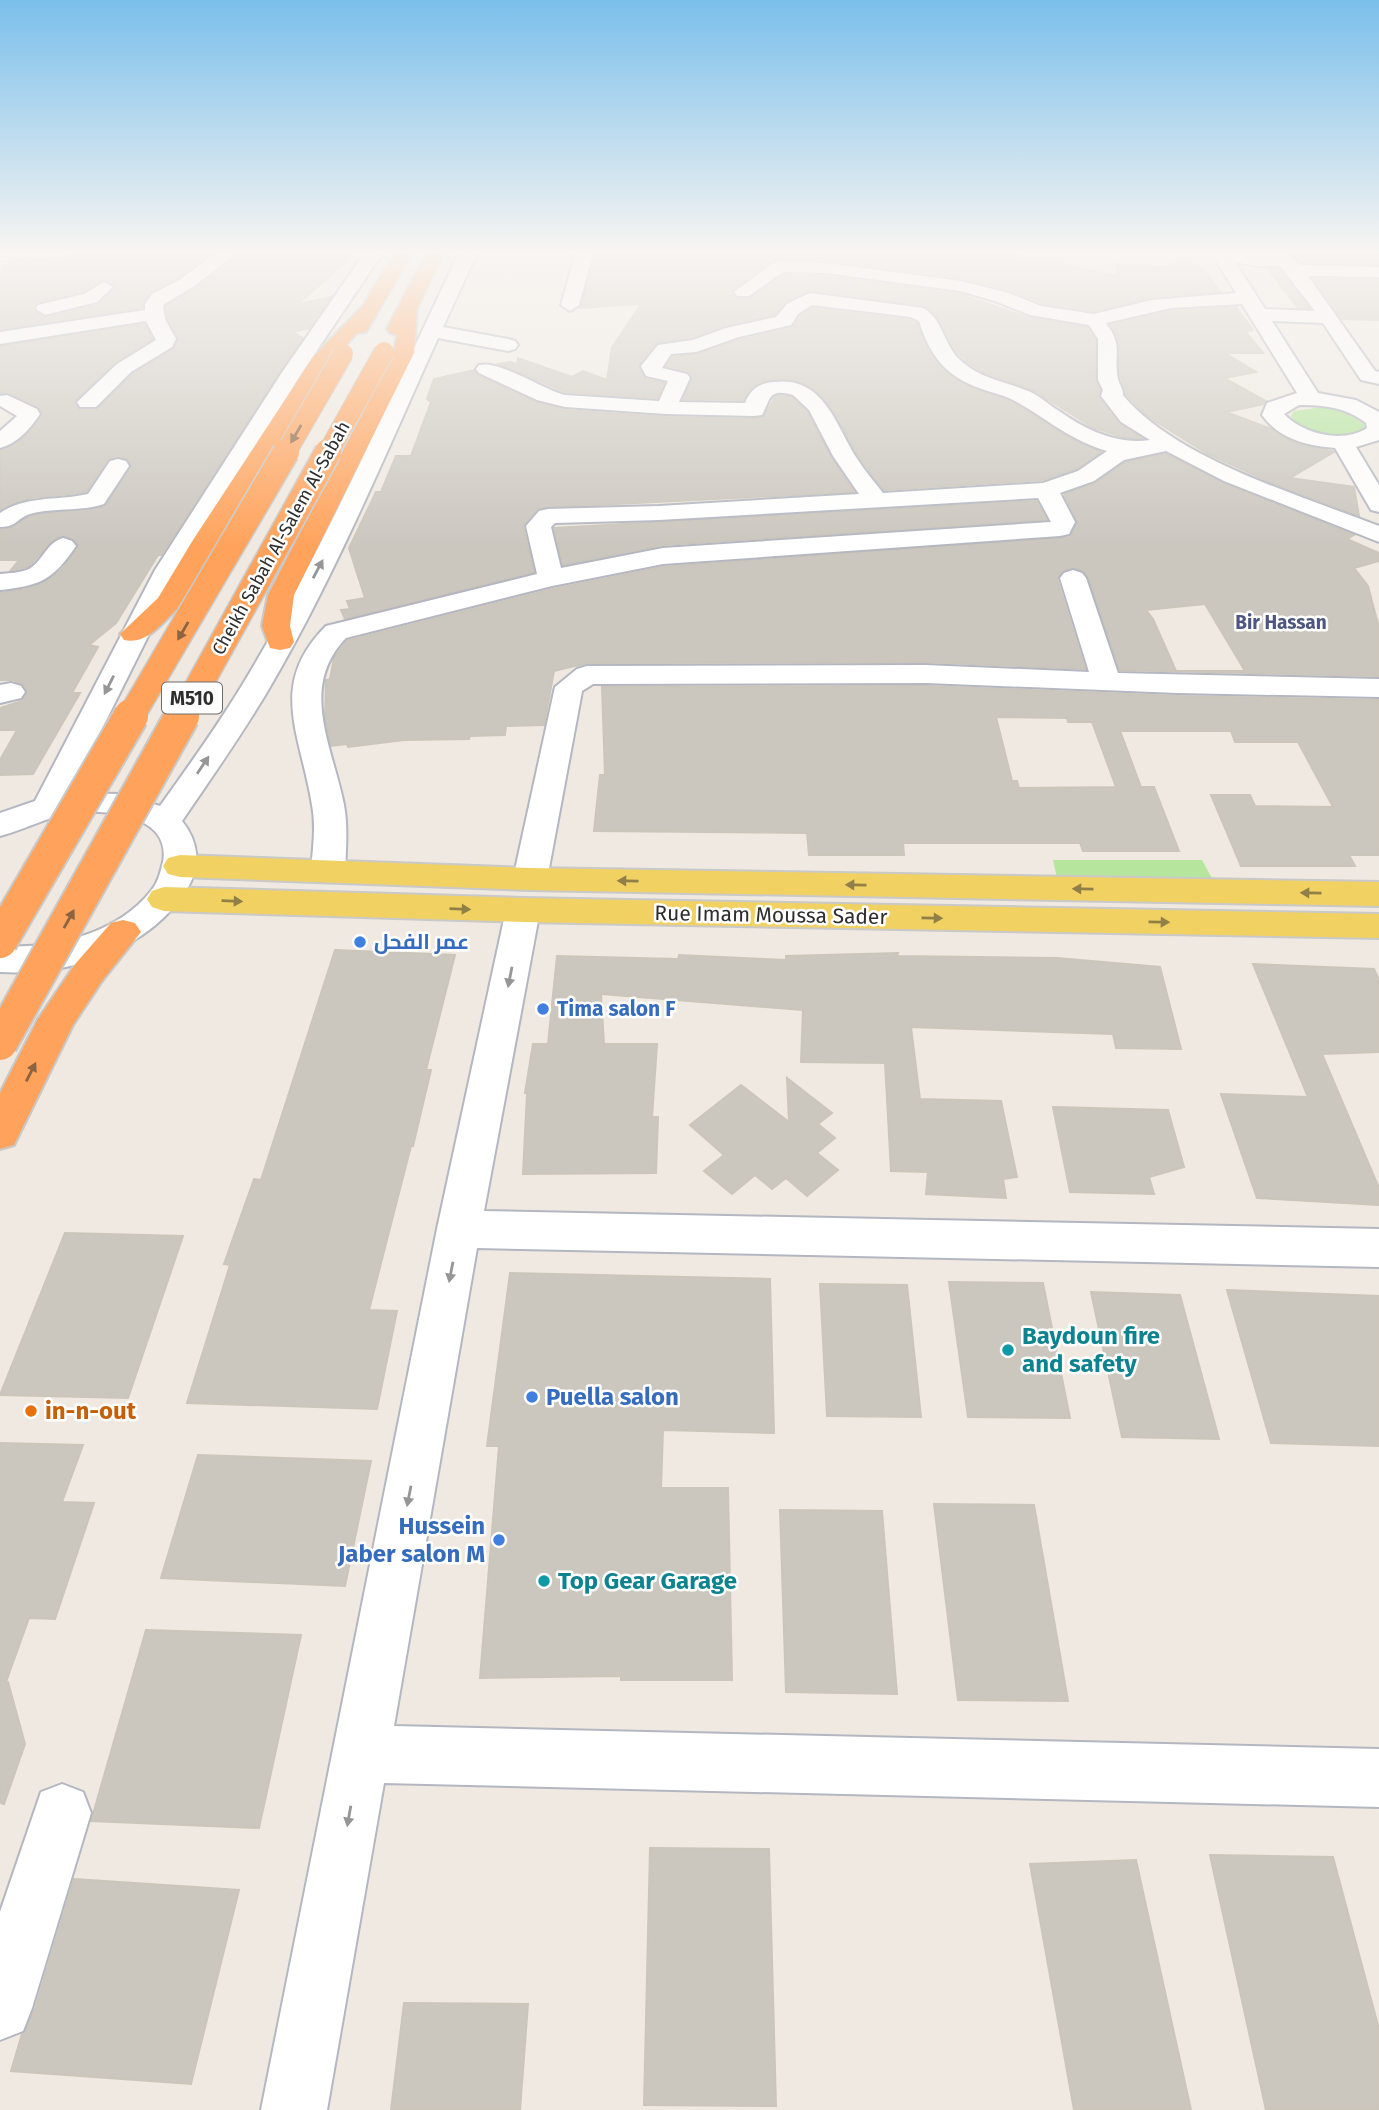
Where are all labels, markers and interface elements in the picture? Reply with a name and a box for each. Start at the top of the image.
street label: Cheikh Sabah Al-Salem Al-Sabah [207,417,355,659]
one-way arrow [291,424,303,444]
one-way arrow [312,559,324,579]
district label: Bir Hassan [1235,611,1327,634]
one-way arrow [177,621,189,641]
one-way arrow [103,675,114,695]
road number: M510 [162,682,222,713]
one-way arrow [196,756,209,775]
one-way arrow [617,875,639,886]
one-way arrow [845,879,867,890]
one-way arrow [1072,883,1094,895]
one-way arrow [1300,887,1322,899]
one-way arrow [221,896,243,907]
street label: Rue Imam Moussa Sader [654,900,888,930]
one-way arrow [449,903,471,914]
one-way arrow [63,909,75,929]
one-way arrow [921,912,943,924]
one-way arrow [1149,916,1171,928]
place label: عمر الفحل [374,929,469,955]
marker: عمر الفحل [352,934,368,950]
one-way arrow [504,966,515,988]
place label: Tima salon F [557,996,676,1022]
marker: Tima salon F [535,1001,551,1017]
one-way arrow [25,1062,36,1082]
one-way arrow [445,1262,456,1284]
place label: Baydoun fire and safety [1022,1322,1160,1378]
marker: Baydoun fire and safety [1000,1342,1016,1358]
place label: Puella salon [546,1383,679,1411]
marker: Puella salon [524,1389,540,1405]
place label: in-n-out [45,1397,137,1425]
marker: in-n-out [23,1403,39,1419]
one-way arrow [403,1485,414,1507]
place label: Hussein Jaber salon M [337,1512,485,1568]
marker: Hussein Jaber salon M [491,1532,507,1548]
place label: Top Gear Garage [558,1567,737,1595]
marker: Top Gear Garage [536,1573,552,1589]
one-way arrow [343,1805,354,1827]

